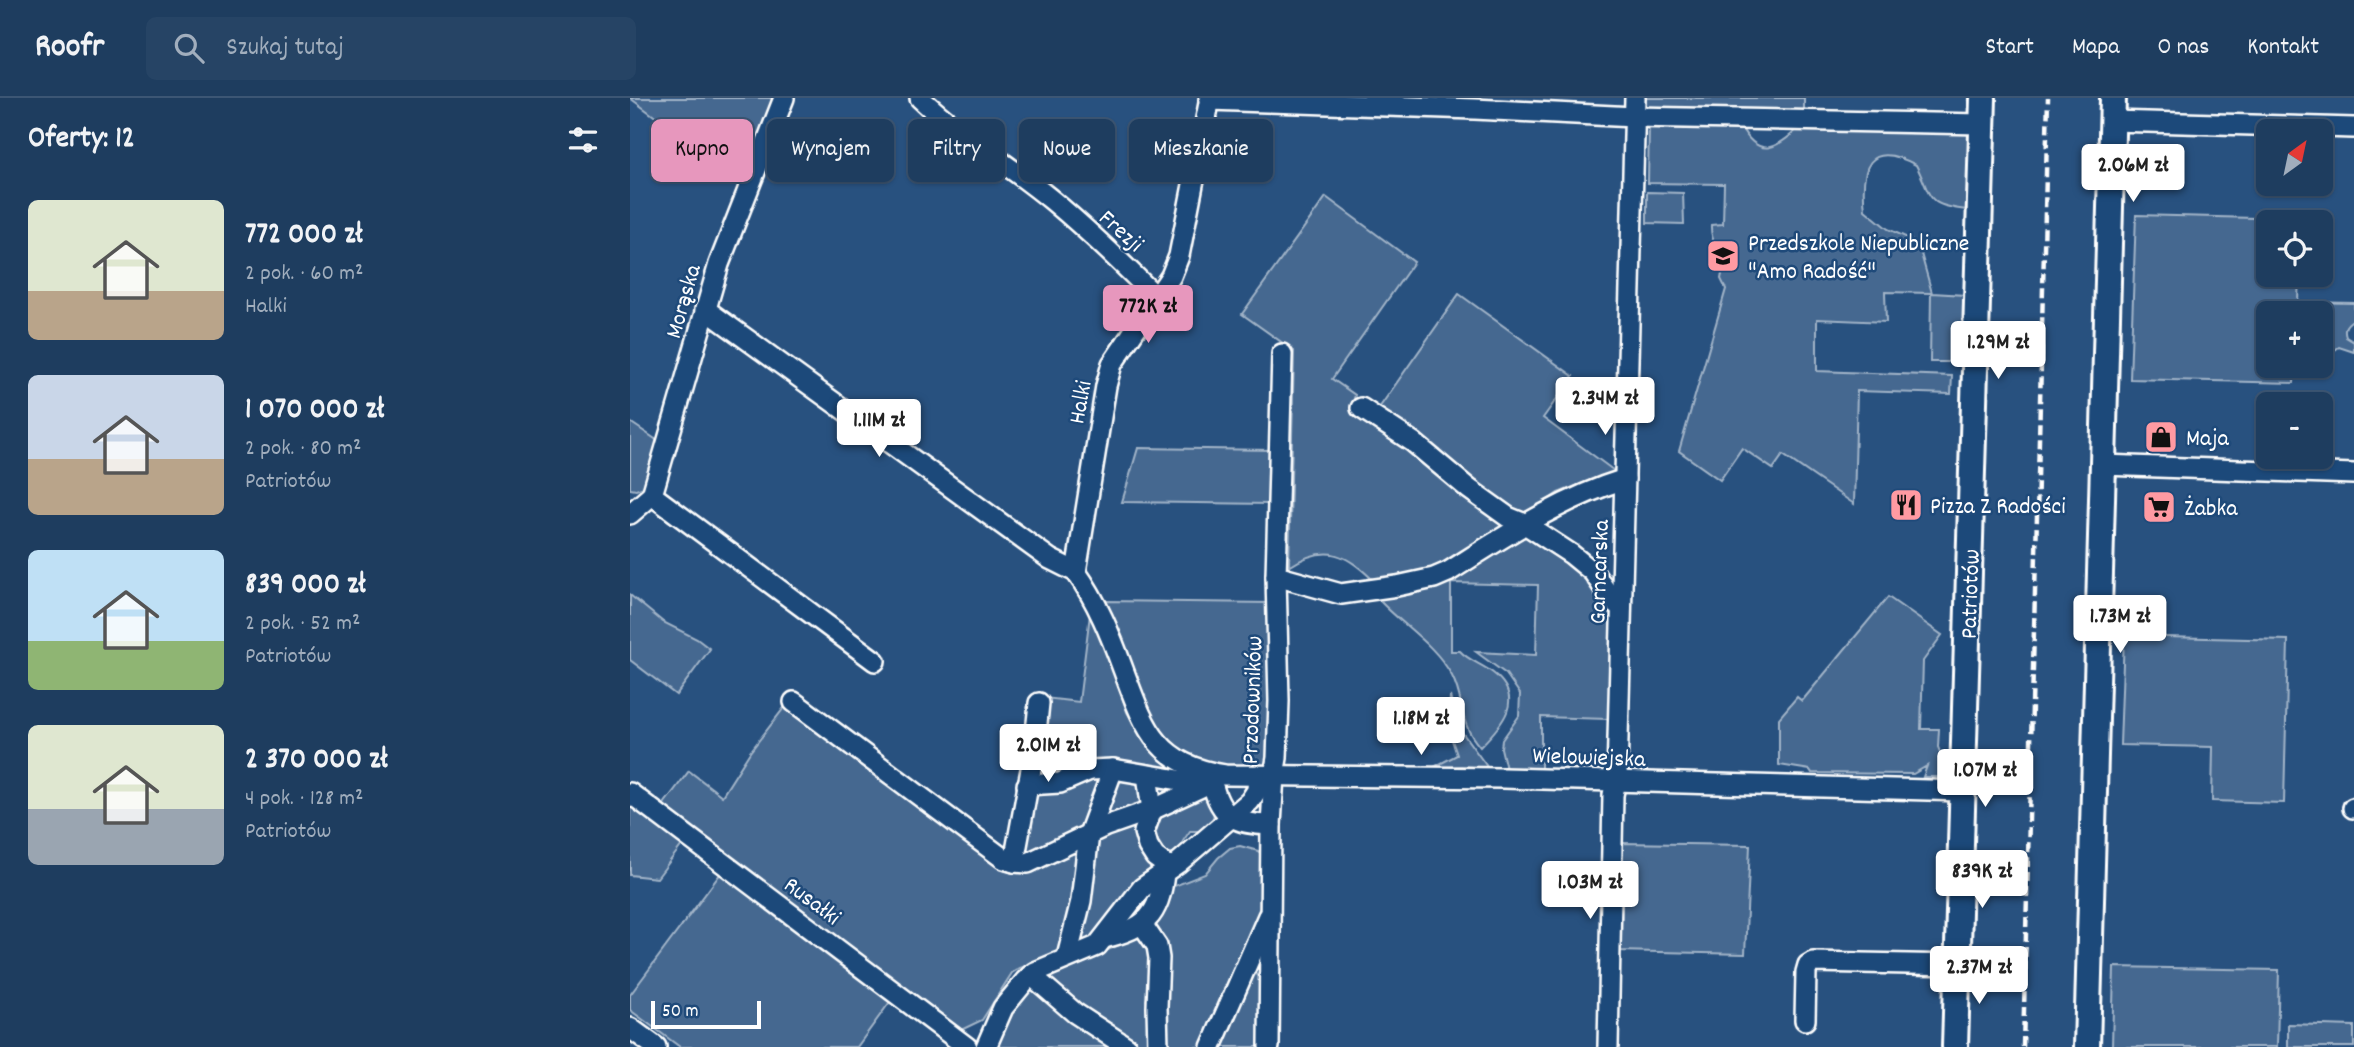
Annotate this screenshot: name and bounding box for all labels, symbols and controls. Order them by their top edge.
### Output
search box [146,17,636,80]
text: Roofr [35,25,104,72]
icon: search [170,29,208,67]
text: Szukaj tutaj [226,30,344,67]
text: Start [1985,31,2034,65]
text: Mapa [2072,31,2120,65]
text: O nas [2158,31,2209,65]
text: Kontakt [2247,31,2319,65]
text: Oferty: 12 [28,119,135,162]
chip: Kupno [651,119,753,182]
chip: Wynajem [767,119,894,182]
chip: Filtry [908,119,1005,182]
chip: Nowe [1019,119,1115,182]
chip: Mieszkanie [1129,119,1273,182]
north arrow [2256,119,2333,196]
map controls [2256,119,2333,469]
icon: filters [564,121,602,159]
pin: 2.06M zł [2061,144,2205,204]
text: 2.06M zł [2098,150,2168,183]
street label: Frezji [1090,203,1150,262]
button: locate [2256,210,2333,287]
text: 772 000 zł [245,215,363,258]
icon: home [84,228,168,312]
place label: Przedszkole Niepubliczne "Amo Radość" [1748,228,1969,290]
school or university icon: Przedszkole Niepubliczne "Amo Radość" [1704,237,1742,275]
text: 2 pok. · 60 m² [245,258,363,291]
street label: Morąska [658,260,712,343]
pin: 772K zł [1083,286,1213,345]
text: Halki [245,291,287,324]
text: 772K zł [1119,291,1177,324]
button: + [2256,301,2333,378]
pin: 1.29M zł [1926,322,2070,381]
text: 1.29M zł [1967,327,2029,360]
street label: Halki [1061,378,1102,427]
pin: 2.34M zł [1533,378,1677,437]
text: 2.34M zł [1572,383,1638,416]
text: 1 070 000 zł [245,390,384,433]
button: − [2256,392,2333,469]
pin: 1.11M zł [807,400,951,459]
icon: home [84,403,168,487]
text: 1.11M zł [853,405,905,438]
shop icon: Maja [2142,418,2180,456]
place label: Maja [2186,423,2230,457]
text: 2 pok. · 80 m² [245,433,361,466]
text: Patriotów [245,466,331,499]
restaurant icon: Pizza Z Radości [1887,486,1925,524]
supermarket icon: Żabka [2140,488,2178,526]
place label: Pizza Z Radości [1930,491,2066,525]
place label: Żabka [2184,493,2238,527]
street label: Garncarska [1582,519,1620,625]
street label: Patriotów [1953,549,1991,640]
text: 839 000 zł [245,565,366,608]
icon: home [84,578,168,662]
pin: 1.73M zł [2048,596,2192,655]
text: 1.73M zł [2089,601,2151,634]
text: 2 pok. · 52 m² [245,608,360,641]
street label: Przodowników [1235,635,1273,765]
text: Patriotów [245,641,331,674]
pin: 1.18M zł [1349,698,1493,757]
text: 1.18M zł [1393,703,1449,736]
pin: 2.01M zł [976,724,1120,784]
text: 2.01M zł [1016,730,1080,763]
text: 2 370 000 zł [245,740,388,783]
street label: Wielowiejska [1532,740,1647,778]
pin: 1.07M zł [1913,750,2057,809]
icon: home [84,753,168,837]
text: 1.07M zł [1953,755,2017,788]
text: 4 pok. · 128 m² [245,783,363,816]
text: Patriotów [245,816,331,849]
pin: 839K zł [1917,850,2047,910]
text: 839K zł [1952,856,2012,889]
pin: 1.03M zł [1518,862,1662,921]
text: 1.03M zł [1558,867,1622,900]
street label: Rusałki [776,870,847,935]
pin: 2.37M zł [1907,946,2051,1006]
text: 2.37M zł [1946,952,2012,985]
scale bar [651,998,761,1030]
text: 50 m [662,999,699,1026]

